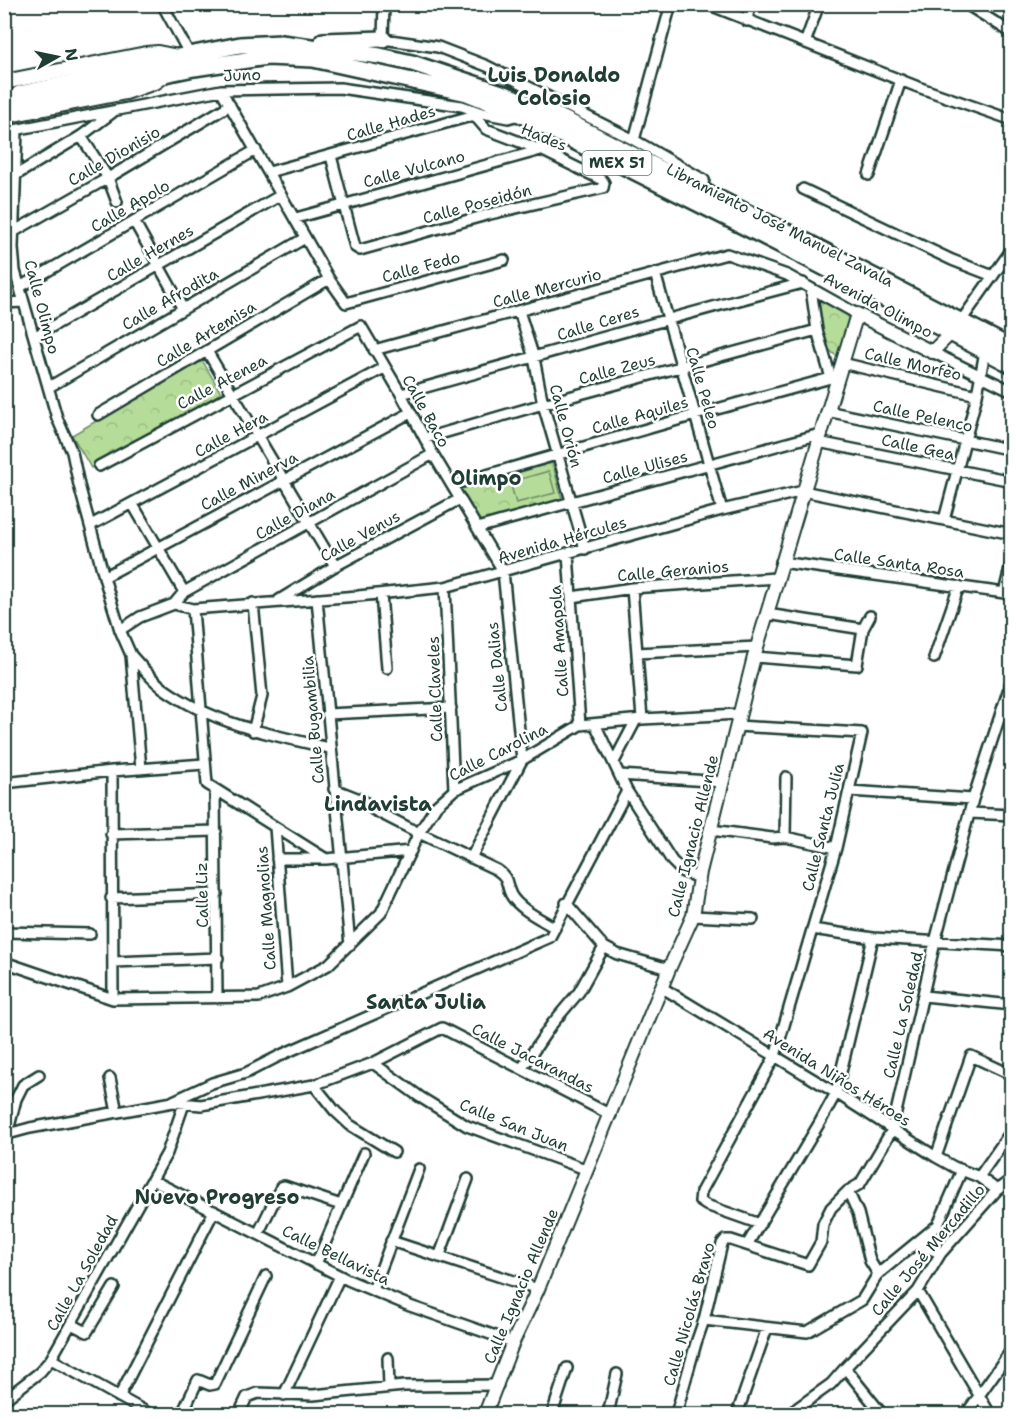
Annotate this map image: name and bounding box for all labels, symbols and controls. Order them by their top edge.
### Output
north arrow [27,27,87,87]
text: N [60,47,83,63]
district label: Luis Donaldo Colosio [488,62,620,111]
street label: Juno [223,64,261,86]
street label: Calle Hades [344,100,438,146]
street label: Hades [518,118,570,156]
street label: Calle Dionisio [64,121,164,191]
street label: Calle Vulcano [361,145,467,193]
road number: MEX 51 [582,151,652,175]
street label: Libramiento José Manuel Zavala [663,158,897,292]
street label: Calle Apolo [87,175,173,237]
street label: Calle Poseidón [420,179,534,229]
street label: Calle Hernes [103,220,197,286]
street label: Calle Fedo [380,246,462,288]
street label: Calle Olimpo [19,258,65,356]
street label: Calle Afrodita [118,263,222,335]
street label: Calle Mercurio [490,263,604,313]
street label: Avenida Olimpo [820,267,936,343]
street label: Calle Artemisa [152,296,260,372]
street label: Calle Ceres [554,300,642,345]
street label: Calle Morfeo [862,343,964,385]
street label: Calle Peleo [681,345,725,431]
street label: Calle Atenea [173,349,271,415]
street label: Calle Zeus [576,349,658,389]
street label: Calle Baco [397,371,455,451]
street label: Calle Orión [545,382,587,470]
street label: Calle Aquiles [589,391,691,439]
street label: Calle Pelenco [871,395,975,437]
street label: Calle Hera [191,406,271,462]
street label: Calle Gea [879,429,957,465]
street label: Calle Ulises [600,446,690,488]
street label: Calle Minerva [197,447,301,515]
district label: Olimpo [451,465,522,491]
street label: Calle Diana [251,483,339,545]
street label: Calle Venus [316,505,404,567]
street label: Avenida Hércules [495,511,629,568]
street label: Calle Santa Rosa [832,543,966,583]
street label: Calle Geranios [616,556,730,586]
street label: Calle Amapola [545,584,573,698]
street label: Calle Dalias [482,621,512,713]
street label: Calle Claveles [423,636,447,742]
street label: Calle Bugambilia [297,655,329,785]
street label: Calle Carolina [445,718,551,786]
street label: Calle Ignacio Allende [663,753,723,919]
street label: Calle Santa Julia [797,761,849,893]
district label: Lindavista [324,791,432,817]
street label: Calle Magnolias [251,845,281,971]
street label: Calle Liz [191,862,213,928]
street label: Calle La Soledad [878,950,928,1080]
district label: Santa Julia [366,989,486,1015]
street label: Calle Jacarandas [468,1018,598,1098]
street label: Avenida Niños Héroes [759,1023,915,1131]
street label: Calle San Juan [456,1094,572,1156]
street label: Calle José Mercadillo [866,1180,990,1320]
district label: Nuevo Progreso [134,1184,300,1210]
street label: Calle Ignacio Allende [479,1205,563,1367]
street label: Calle La Soledad [41,1211,123,1335]
street label: Calle Bellavista [279,1220,393,1290]
street label: Calle Nicolás Bravo [658,1240,720,1388]

